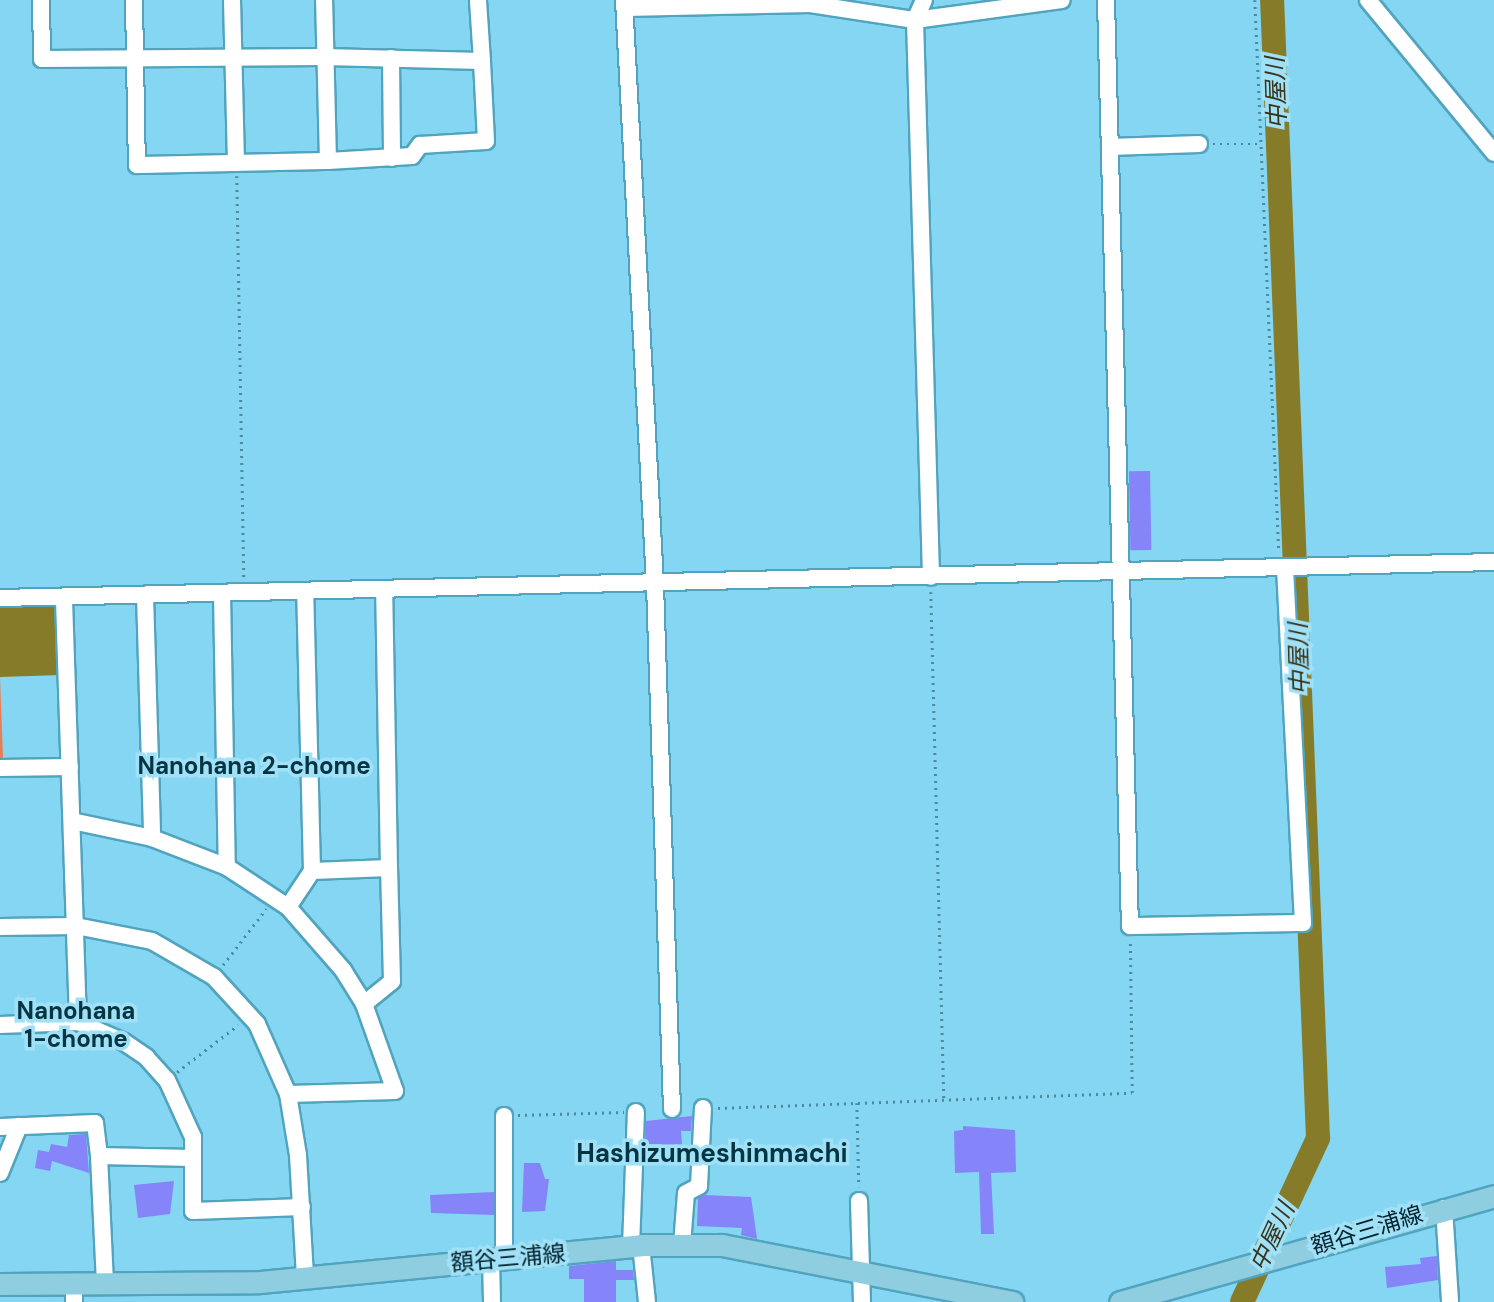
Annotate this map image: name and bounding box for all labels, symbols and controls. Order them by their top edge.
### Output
water label: 中屋川 [1260,57,1292,129]
water label: 中屋川 [1283,623,1315,695]
district label: Nanohana 2-chome [137,752,371,780]
district label: Nanohana 1-chome [17,997,135,1053]
district label: Hashizumeshinmachi [576,1138,848,1170]
water label: 中屋川 [1244,1198,1300,1276]
street label: 額谷三浦線 [1308,1200,1426,1260]
street label: 額谷三浦線 [450,1239,566,1277]

